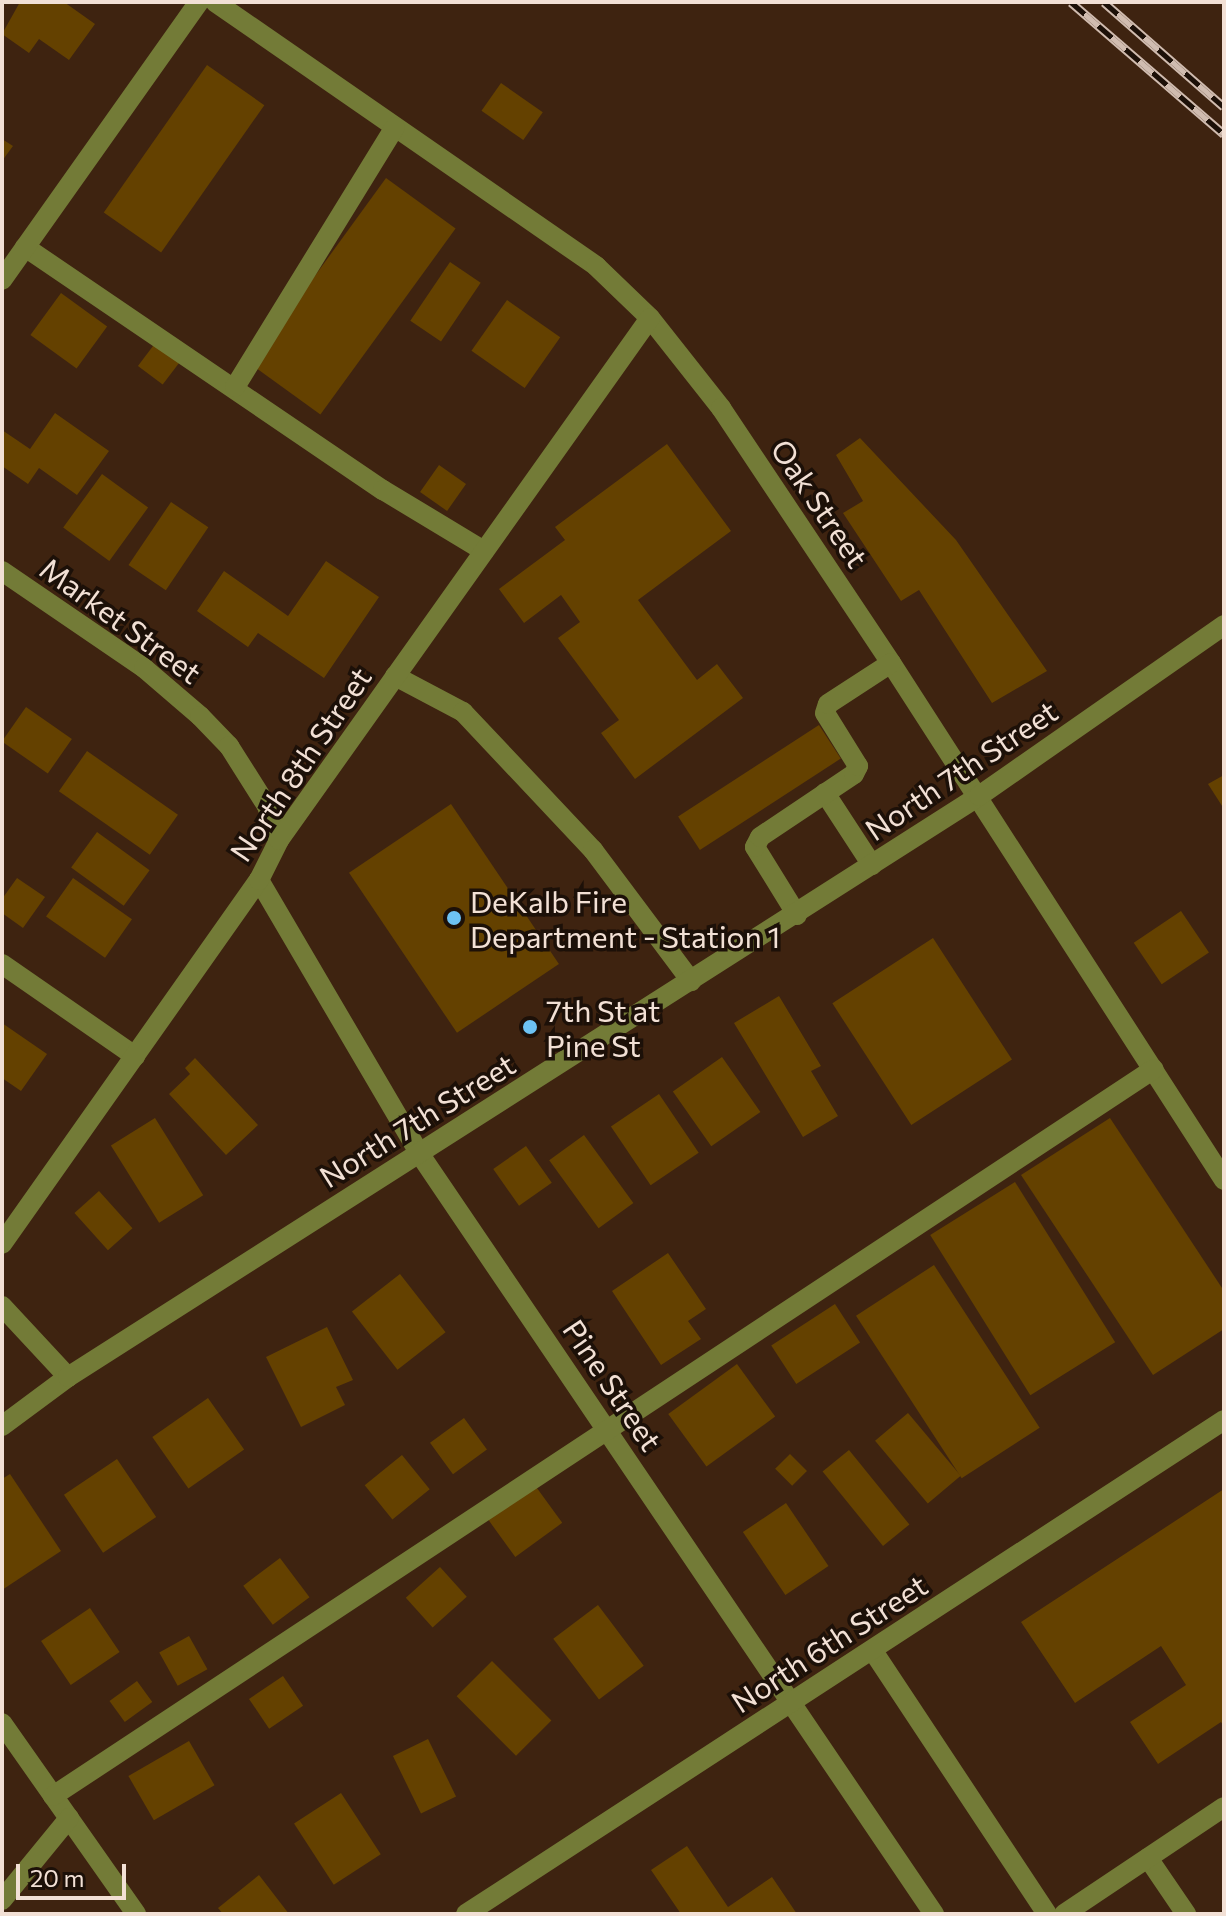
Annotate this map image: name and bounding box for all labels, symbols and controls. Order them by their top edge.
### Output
street label: Oak Street [764,432,876,574]
street label: Market Street [34,550,208,690]
street label: North 8th Street [222,660,378,868]
street label: North 7th Street [858,693,1064,847]
place label: DeKalb Fire Department - Station 1 [470,883,780,954]
marker: DeKalb Fire Department - Station 1 [445,909,463,927]
place label: 7th St at Pine St [546,992,660,1062]
marker: 7th St at Pine St [521,1018,539,1036]
street label: North 7th Street [313,1045,521,1195]
street label: Pine Street [556,1313,670,1457]
street label: North 6th Street [724,1566,934,1720]
scale bar [20,1848,130,1898]
text: 20 m [30,1863,84,1892]

